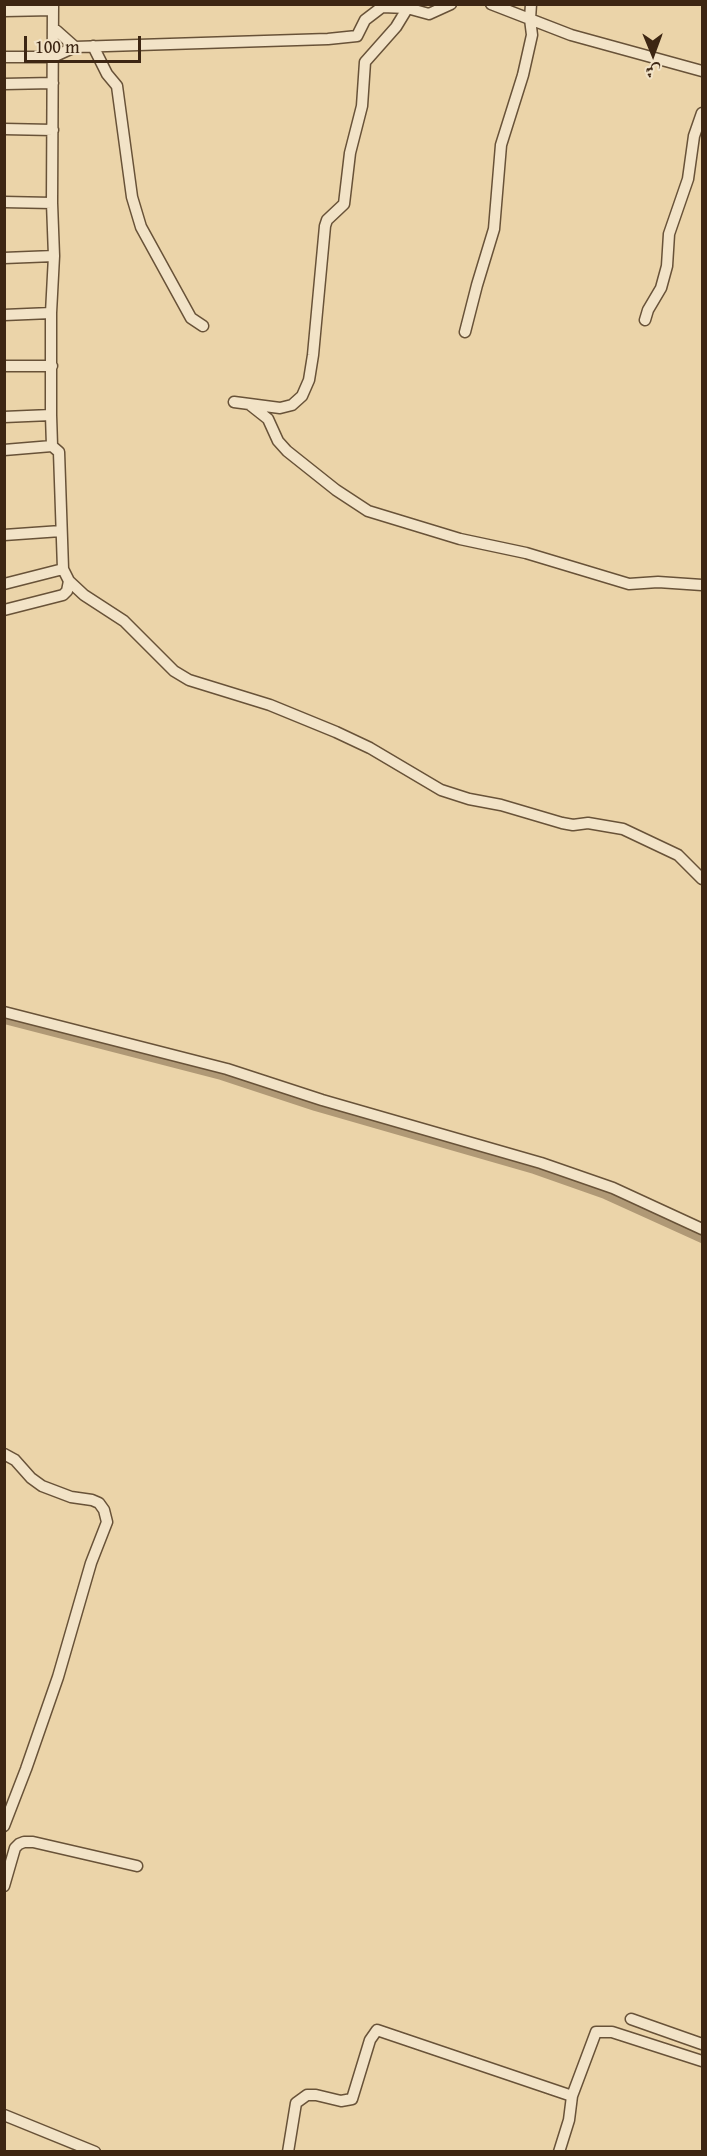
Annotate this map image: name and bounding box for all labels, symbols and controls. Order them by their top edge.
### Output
scale bar [27,24,144,62]
north arrow [623,24,683,84]
text: 100 m [35,33,80,60]
text: ش [645,60,661,84]

